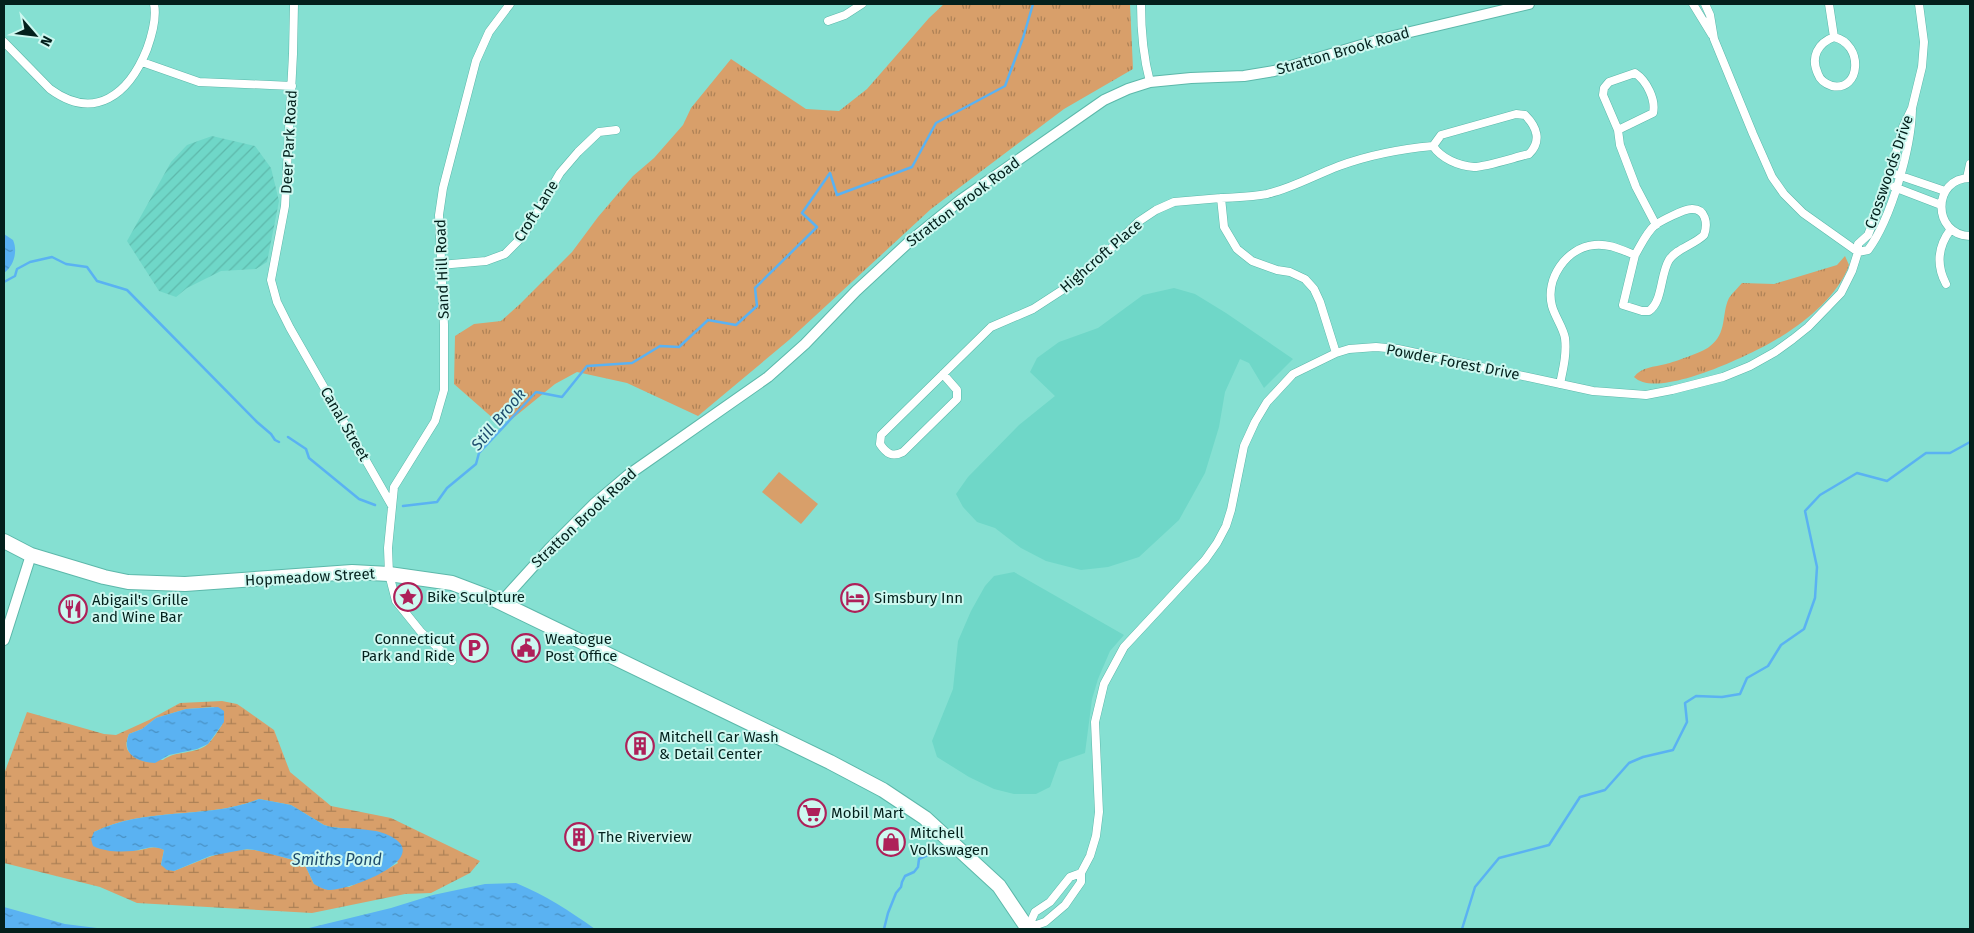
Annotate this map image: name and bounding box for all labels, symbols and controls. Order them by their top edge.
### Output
north arrow [10,10,60,60]
street label: Stratton Brook Road [1274,23,1412,79]
text: N [36,33,56,49]
street label: Deer Park Road [277,90,301,194]
street label: Crosswoods Drive [1861,113,1917,231]
street label: Stratton Brook Road [903,153,1023,251]
street label: Croft Lane [510,177,562,245]
street label: Highcroft Place [1056,215,1146,297]
street label: Sand Hill Road [431,219,453,319]
street label: Powder Forest Drive [1385,340,1521,384]
street label: Canal Street [317,384,374,465]
water label: Still Brook [466,384,530,455]
street label: Stratton Brook Road [528,465,640,571]
street label: Hopmeadow Street [245,565,376,589]
place icon: Bike Sculpture [393,582,423,612]
hotel icon: Simsbury Inn [840,583,870,613]
place label: Bike Sculpture [427,588,525,606]
place label: Simsbury Inn [874,589,963,607]
place label: Abigail's Grille and Wine Bar [92,591,188,626]
restaurant icon: Abigail's Grille and Wine Bar [58,594,88,624]
place label: Connecticut Park and Ride [361,630,456,665]
place label: Weatogue Post Office [545,630,618,665]
parking icon: Connecticut Park and Ride [459,633,489,663]
public building icon: Weatogue Post Office [511,633,541,663]
place label: Mitchell Car Wash & Detail Center [659,728,779,763]
building icon: Mitchell Car Wash & Detail Center [625,731,655,761]
supermarket icon: Mobil Mart [797,798,827,828]
place label: Mobil Mart [831,804,905,822]
building icon: The Riverview [564,822,594,852]
place label: Mitchell Volkswagen [910,824,989,859]
shop icon: Mitchell Volkswagen [876,827,906,857]
place label: The Riverview [598,828,692,846]
water label: Smiths Pond [291,850,382,869]

